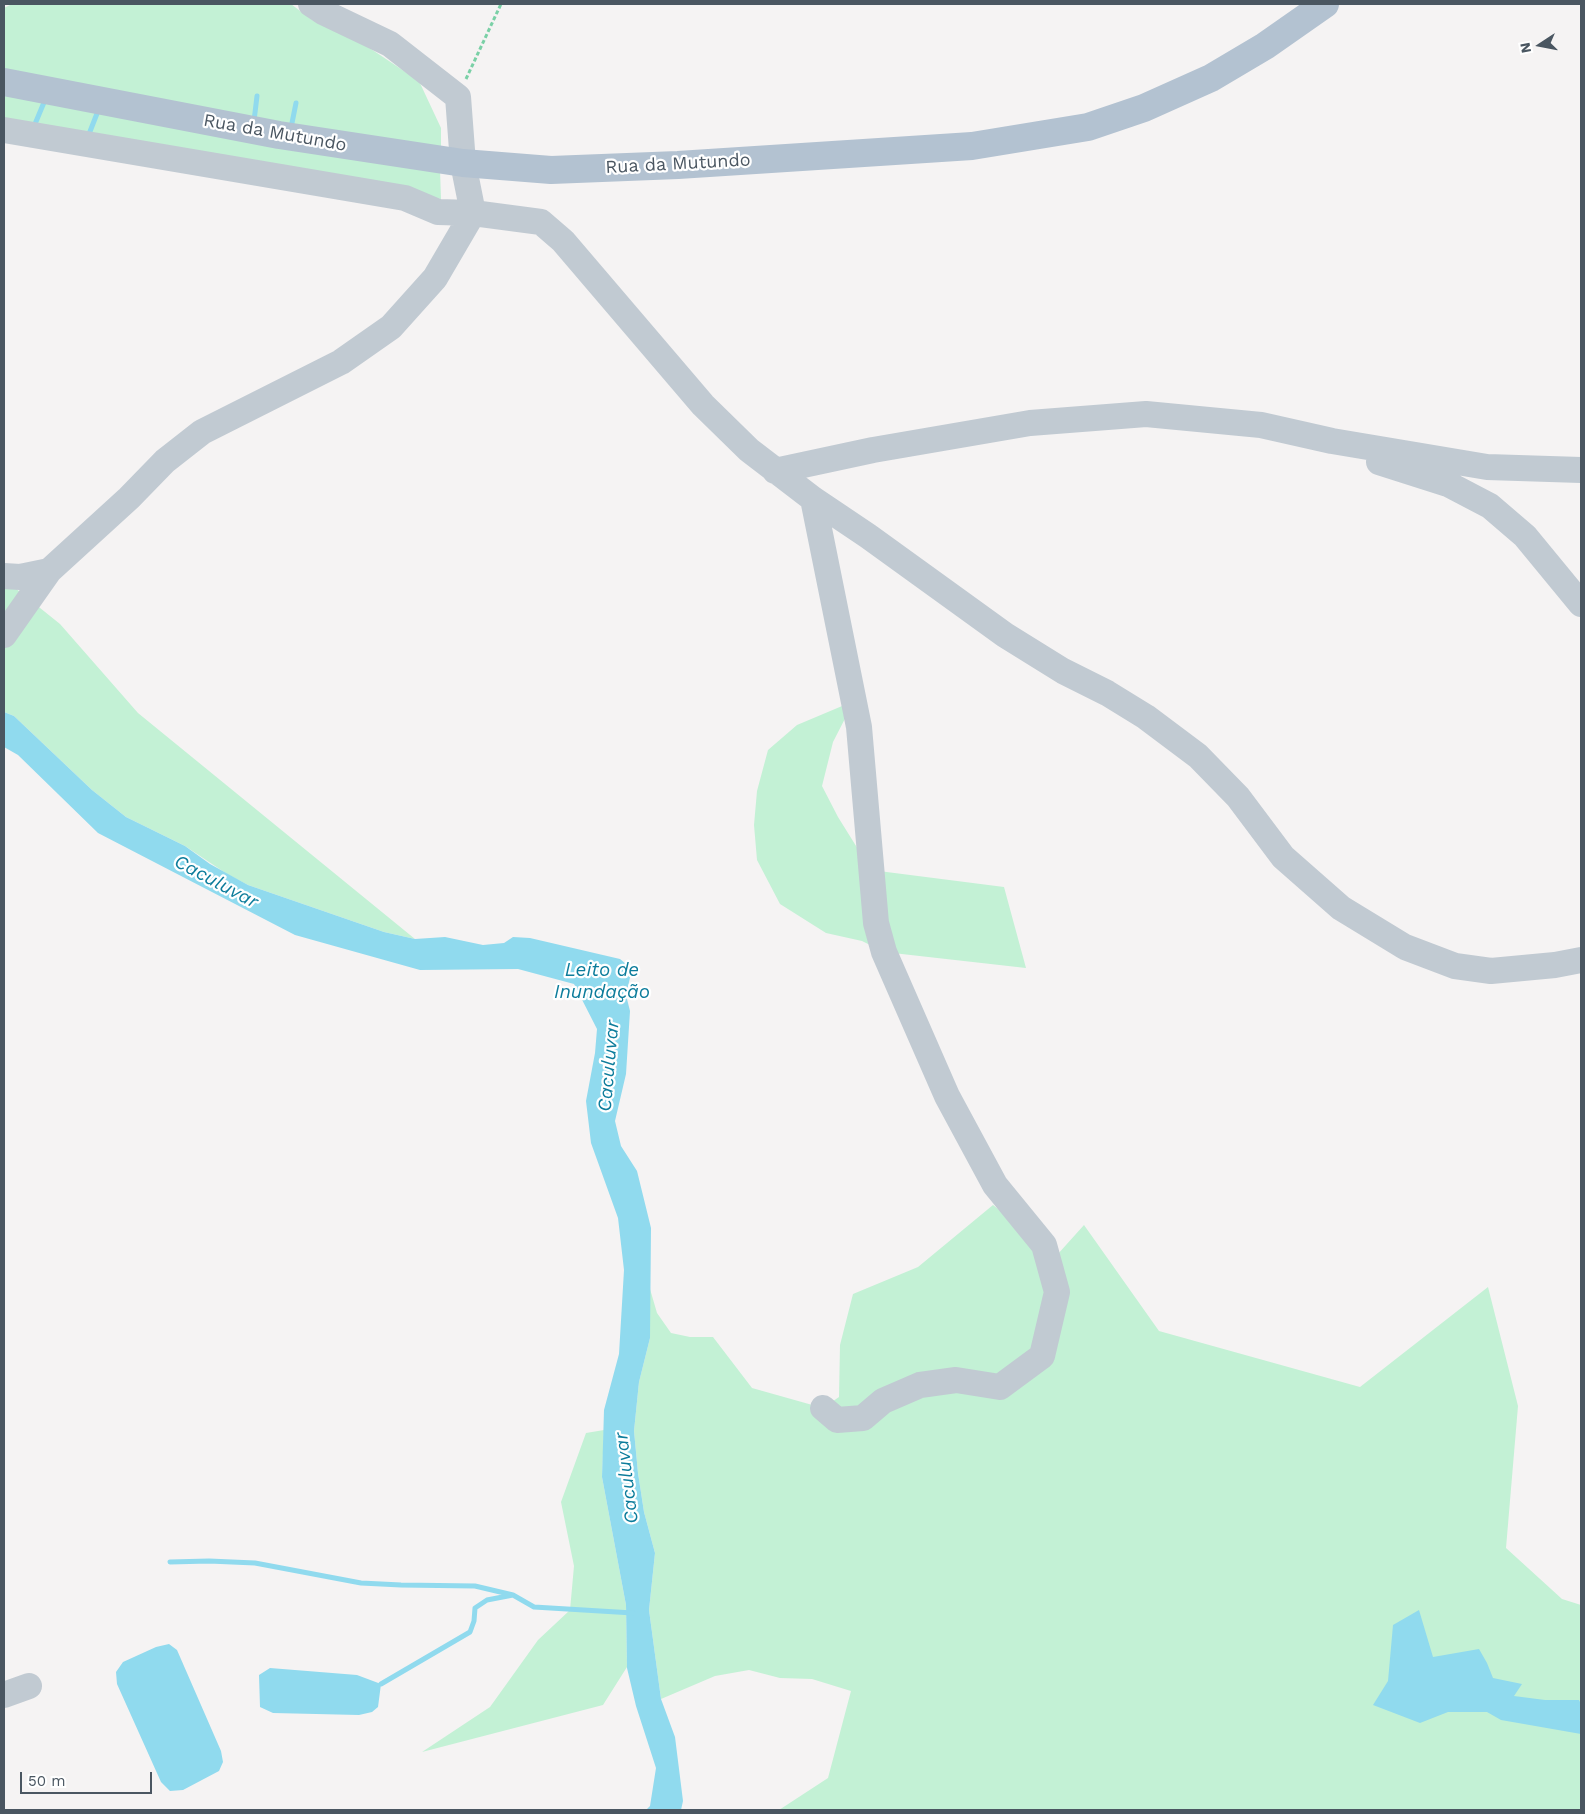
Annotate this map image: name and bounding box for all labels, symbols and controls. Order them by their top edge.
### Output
north arrow [1515,20,1565,70]
text: N [1516,41,1534,54]
street label: Rua da Mutundo [202,110,348,156]
street label: Rua da Mutundo [605,149,751,179]
water label: Caculuvar [170,850,262,914]
water label: Leito de Inundação [554,959,650,1003]
water label: Caculuvar [594,1019,624,1113]
water label: Caculuvar [610,1431,644,1525]
scale bar [22,1762,155,1794]
text: 50 m [28,1772,65,1790]

